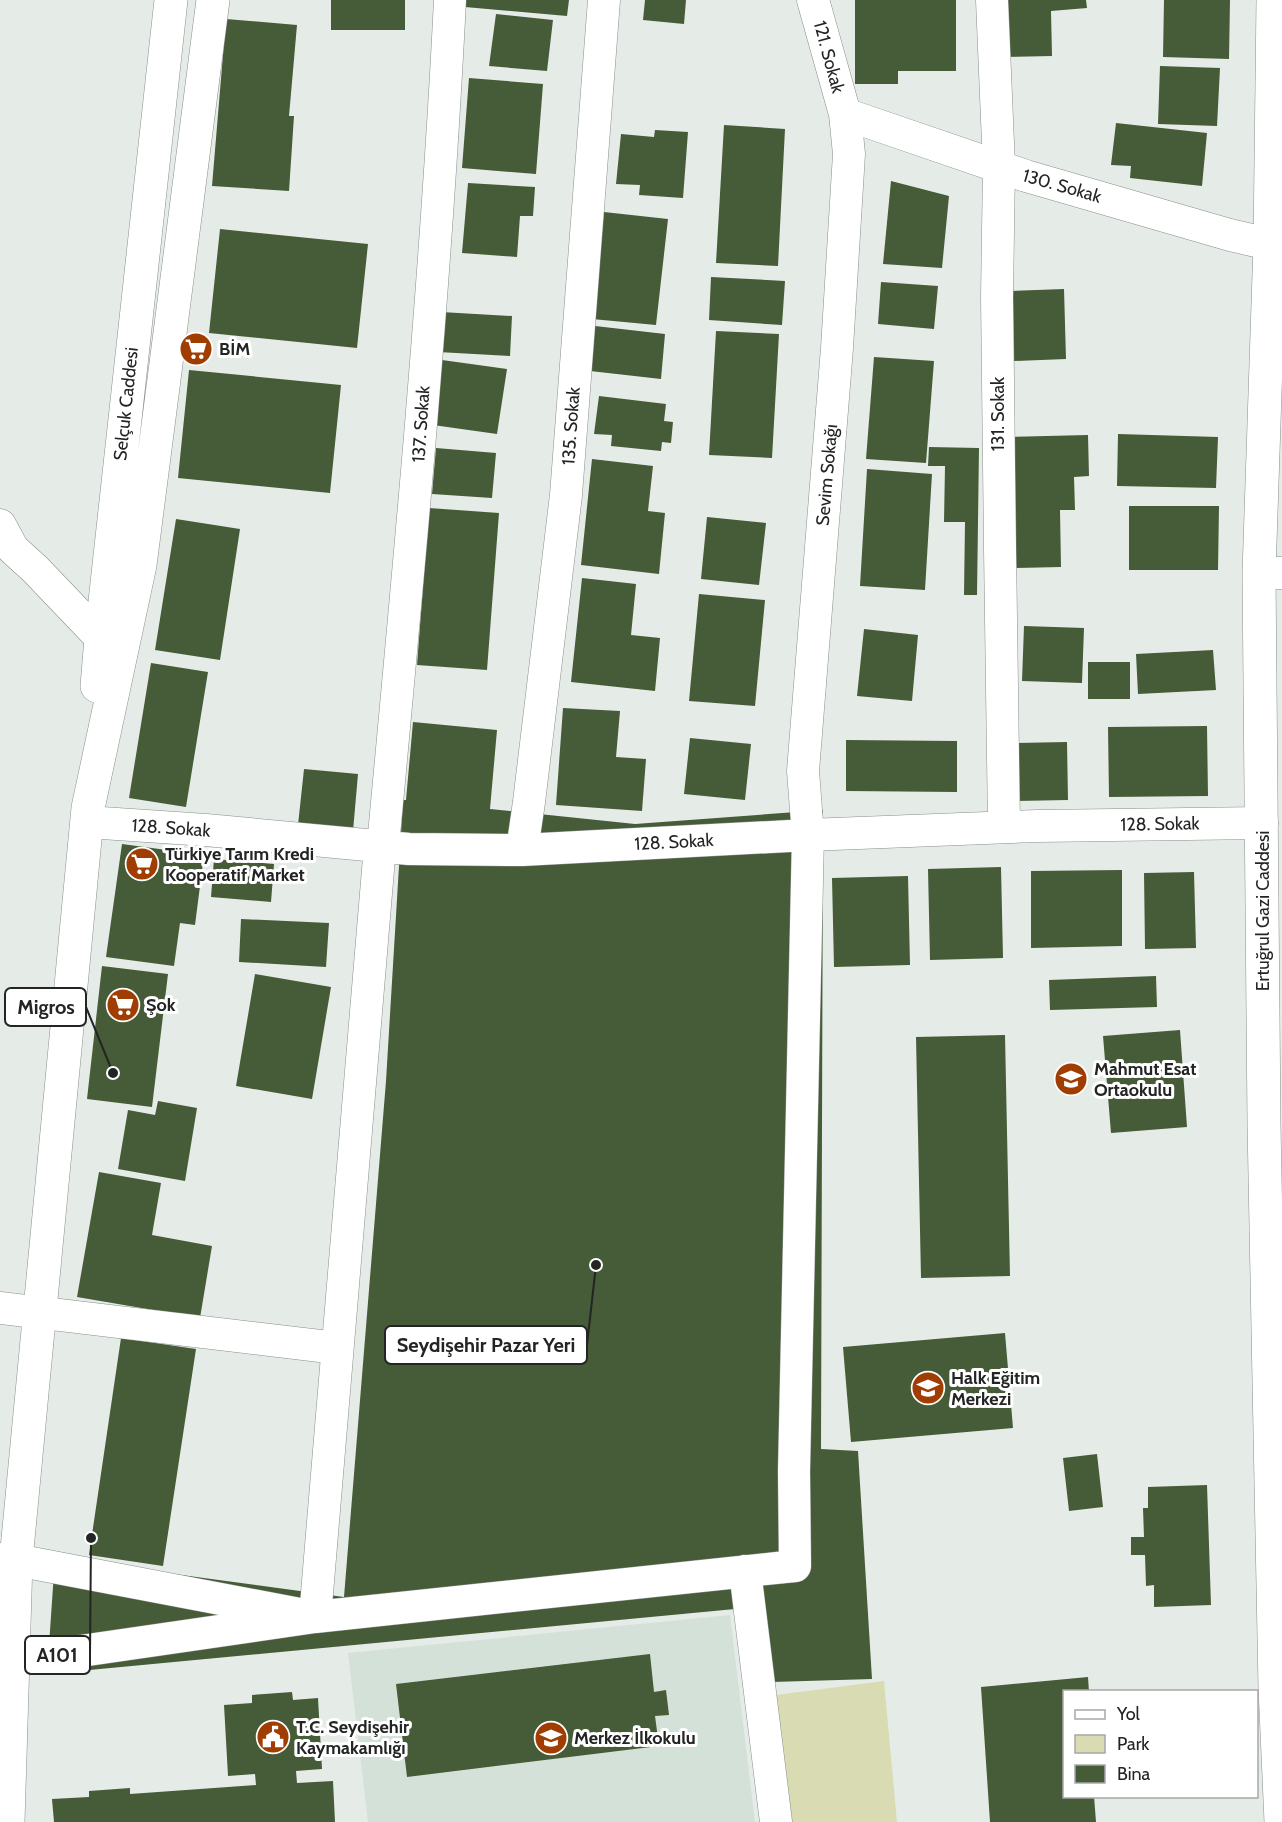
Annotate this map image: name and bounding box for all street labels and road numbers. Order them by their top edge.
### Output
street label: 121. Sokak [809,18,849,97]
street label: 130. Sokak [1020,164,1105,208]
street label: Selçuk Caddesi [109,346,143,462]
street label: 131. Sokak [987,376,1009,451]
street label: 137. Sokak [407,384,435,463]
street label: 135. Sokak [557,385,585,466]
street label: Sevim Sokağı [812,423,842,527]
street label: 128. Sokak [1120,812,1201,836]
street label: 128. Sokak [131,814,212,842]
street label: 128. Sokak [634,829,715,855]
street label: Ertuğrul Gazi Caddesi [1252,831,1274,991]

